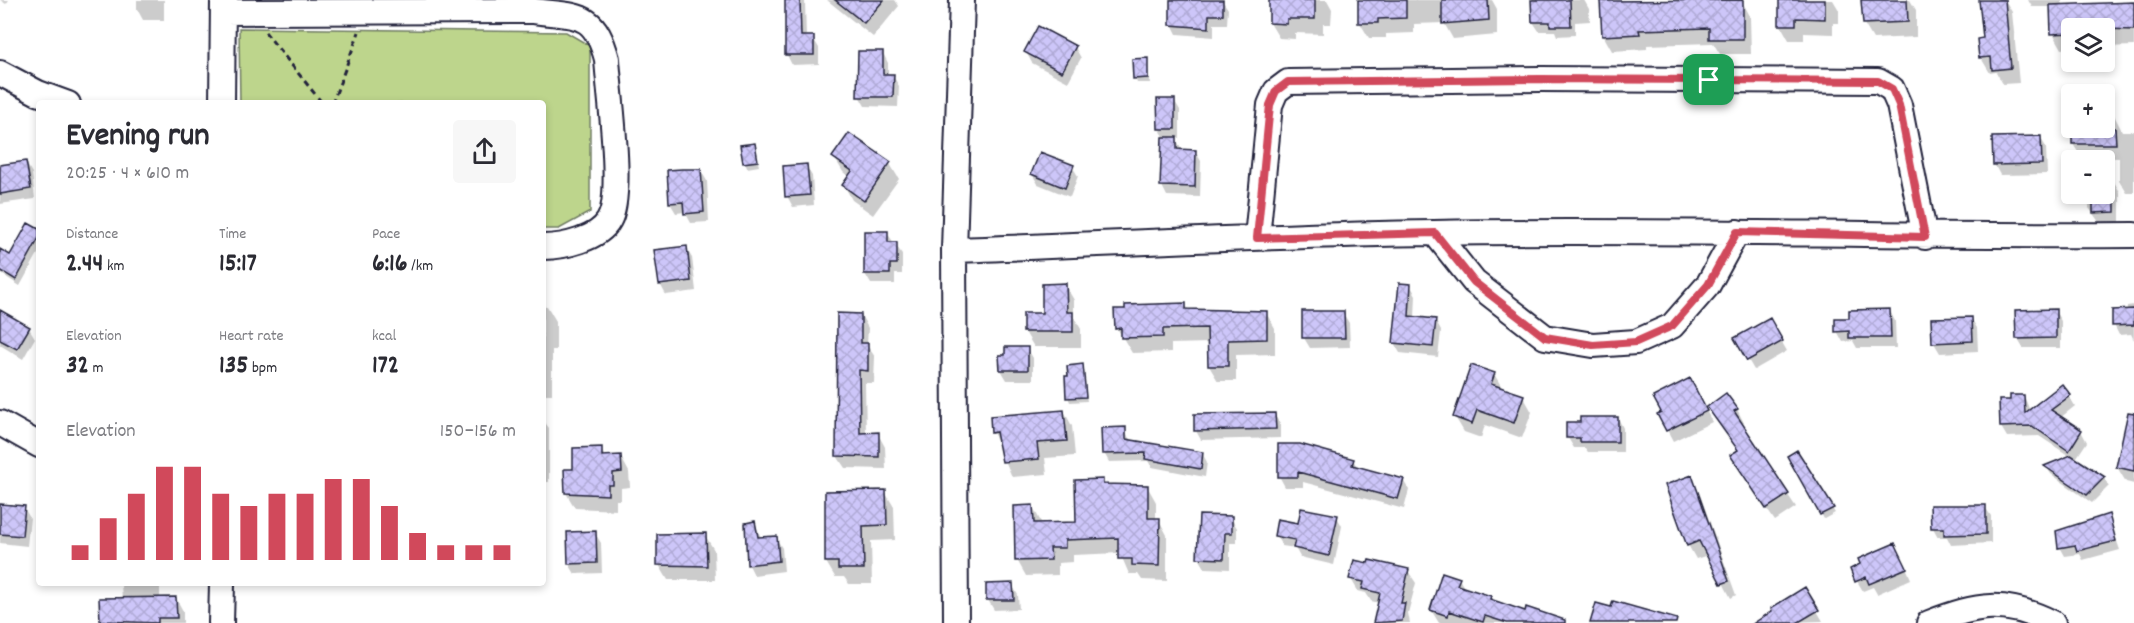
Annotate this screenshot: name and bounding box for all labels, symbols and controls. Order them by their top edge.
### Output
map controls [2061,18,2115,204]
button: layers [2061,18,2115,72]
pin [1683,54,1734,105]
icon: arrive [1692,63,1725,96]
button: + [2061,84,2115,138]
text: Evening run [66,114,210,161]
button: share [453,120,516,183]
button: − [2061,150,2115,204]
text: 20:25 · 4 × 610 m [66,160,189,188]
text: Distance [66,223,118,246]
text: Time [219,223,246,246]
text: Pace [372,223,400,246]
text: 2.44 [66,246,103,283]
text: 15:17 [219,246,257,283]
text: 6:16 [372,246,408,283]
text: km [103,255,124,278]
text: /km [408,255,433,278]
text: Elevation [66,325,122,348]
text: Heart rate [219,325,284,348]
text: kcal [372,325,396,348]
text: 32 [66,348,89,385]
text: 135 [219,348,248,385]
text: 172 [372,348,399,385]
text: m [89,357,104,380]
text: bpm [248,357,277,380]
text: Elevation [66,418,136,446]
text: 150–156 m [440,418,516,446]

